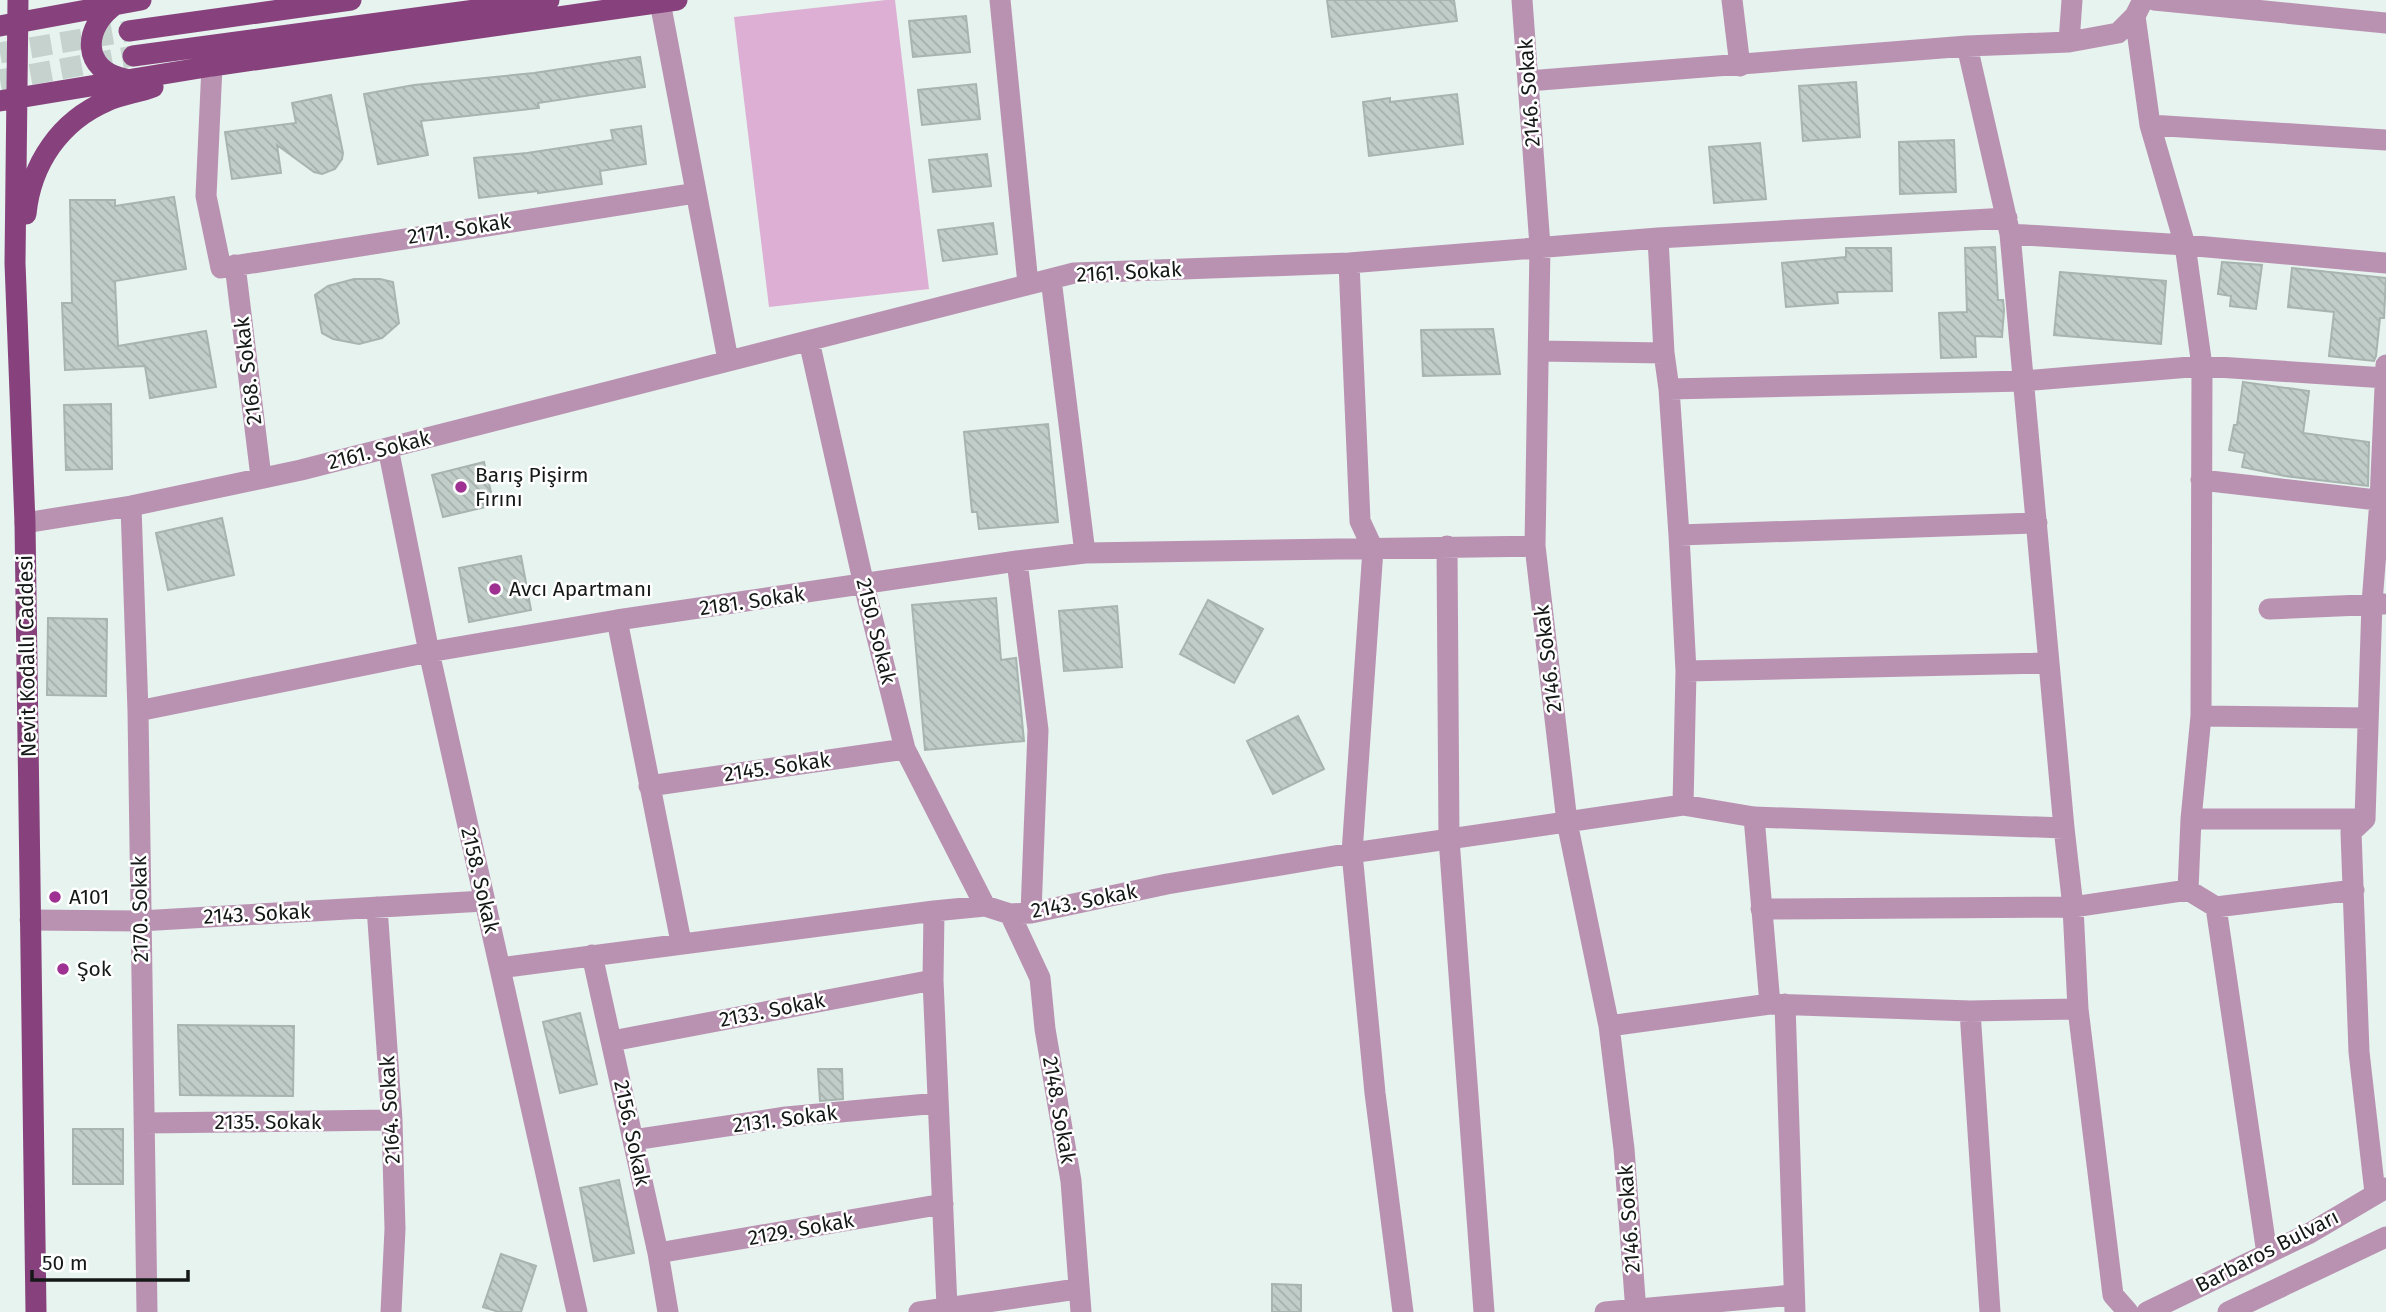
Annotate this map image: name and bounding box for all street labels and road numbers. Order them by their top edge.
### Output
street label: 2146. Sokak [1512,38,1546,148]
street label: 2171. Sokak [406,208,513,250]
street label: 2161. Sokak [1076,256,1182,288]
street label: 2168. Sokak [228,315,268,427]
street label: 2161. Sokak [325,425,433,475]
street label: Nevit Kodallı Caddesi [12,555,42,757]
street label: 2150. Sokak [850,575,902,687]
street label: 2181. Sokak [698,581,806,621]
street label: 2146. Sokak [1528,603,1568,714]
street label: 2145. Sokak [722,747,832,787]
street label: 2158. Sokak [455,824,505,936]
street label: 2170. Sokak [126,855,154,963]
street label: 2143. Sokak [1029,878,1139,924]
street label: 2143. Sokak [203,898,311,930]
street label: 2133. Sokak [717,987,827,1033]
street label: 2148. Sokak [1037,1054,1081,1166]
street label: 2164. Sokak [374,1055,406,1165]
street label: 2156. Sokak [608,1078,656,1189]
street label: 2131. Sokak [731,1100,839,1138]
street label: 2135. Sokak [215,1109,322,1135]
street label: 2146. Sokak [1612,1164,1646,1274]
street label: Barbaros Bulvarı [2191,1204,2343,1298]
street label: 2129. Sokak [746,1207,856,1251]

